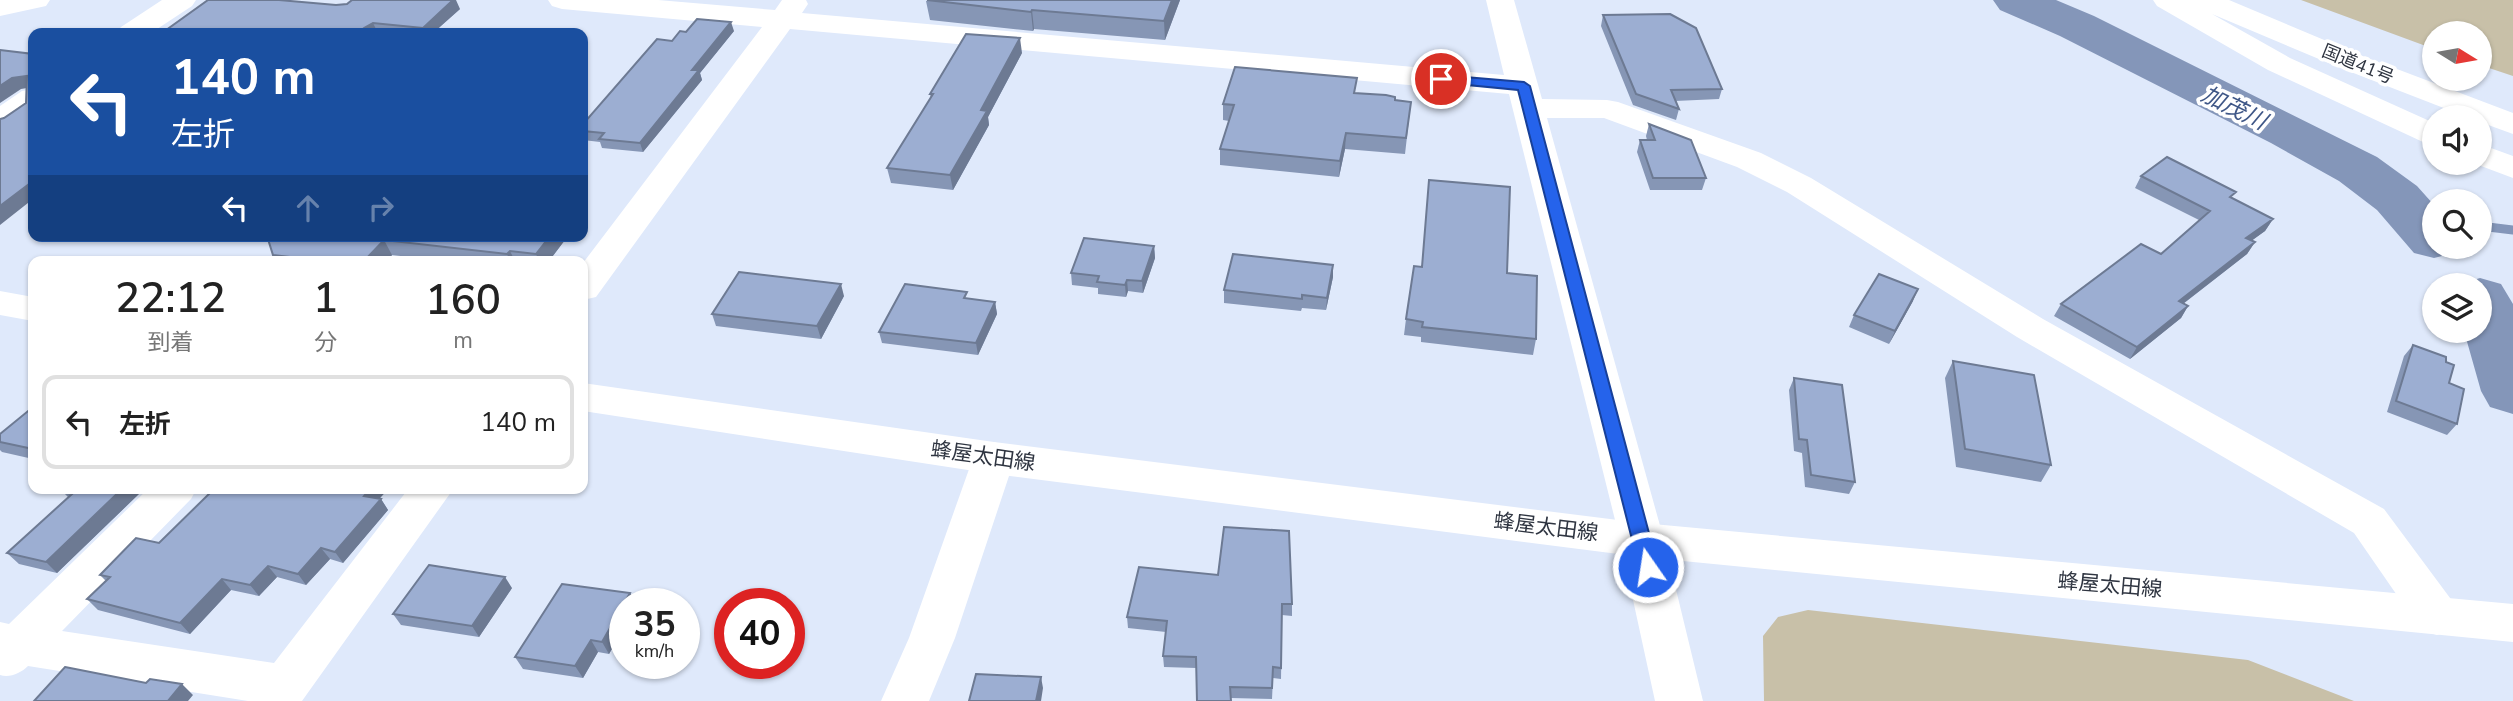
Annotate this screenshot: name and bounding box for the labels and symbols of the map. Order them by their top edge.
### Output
north arrow [2422,21,2492,91]
street label: 国道41号 [2318,39,2398,89]
pin [1411,49,1471,109]
water label: 加茂川 [2196,79,2274,138]
street label: 蜂屋太田線 [929,435,1037,477]
street label: 蜂屋太田線 [1492,507,1600,547]
position arrow [1611,530,1685,604]
street label: 蜂屋太田線 [2056,566,2164,604]
speed limit sign: 40 [714,588,805,679]

